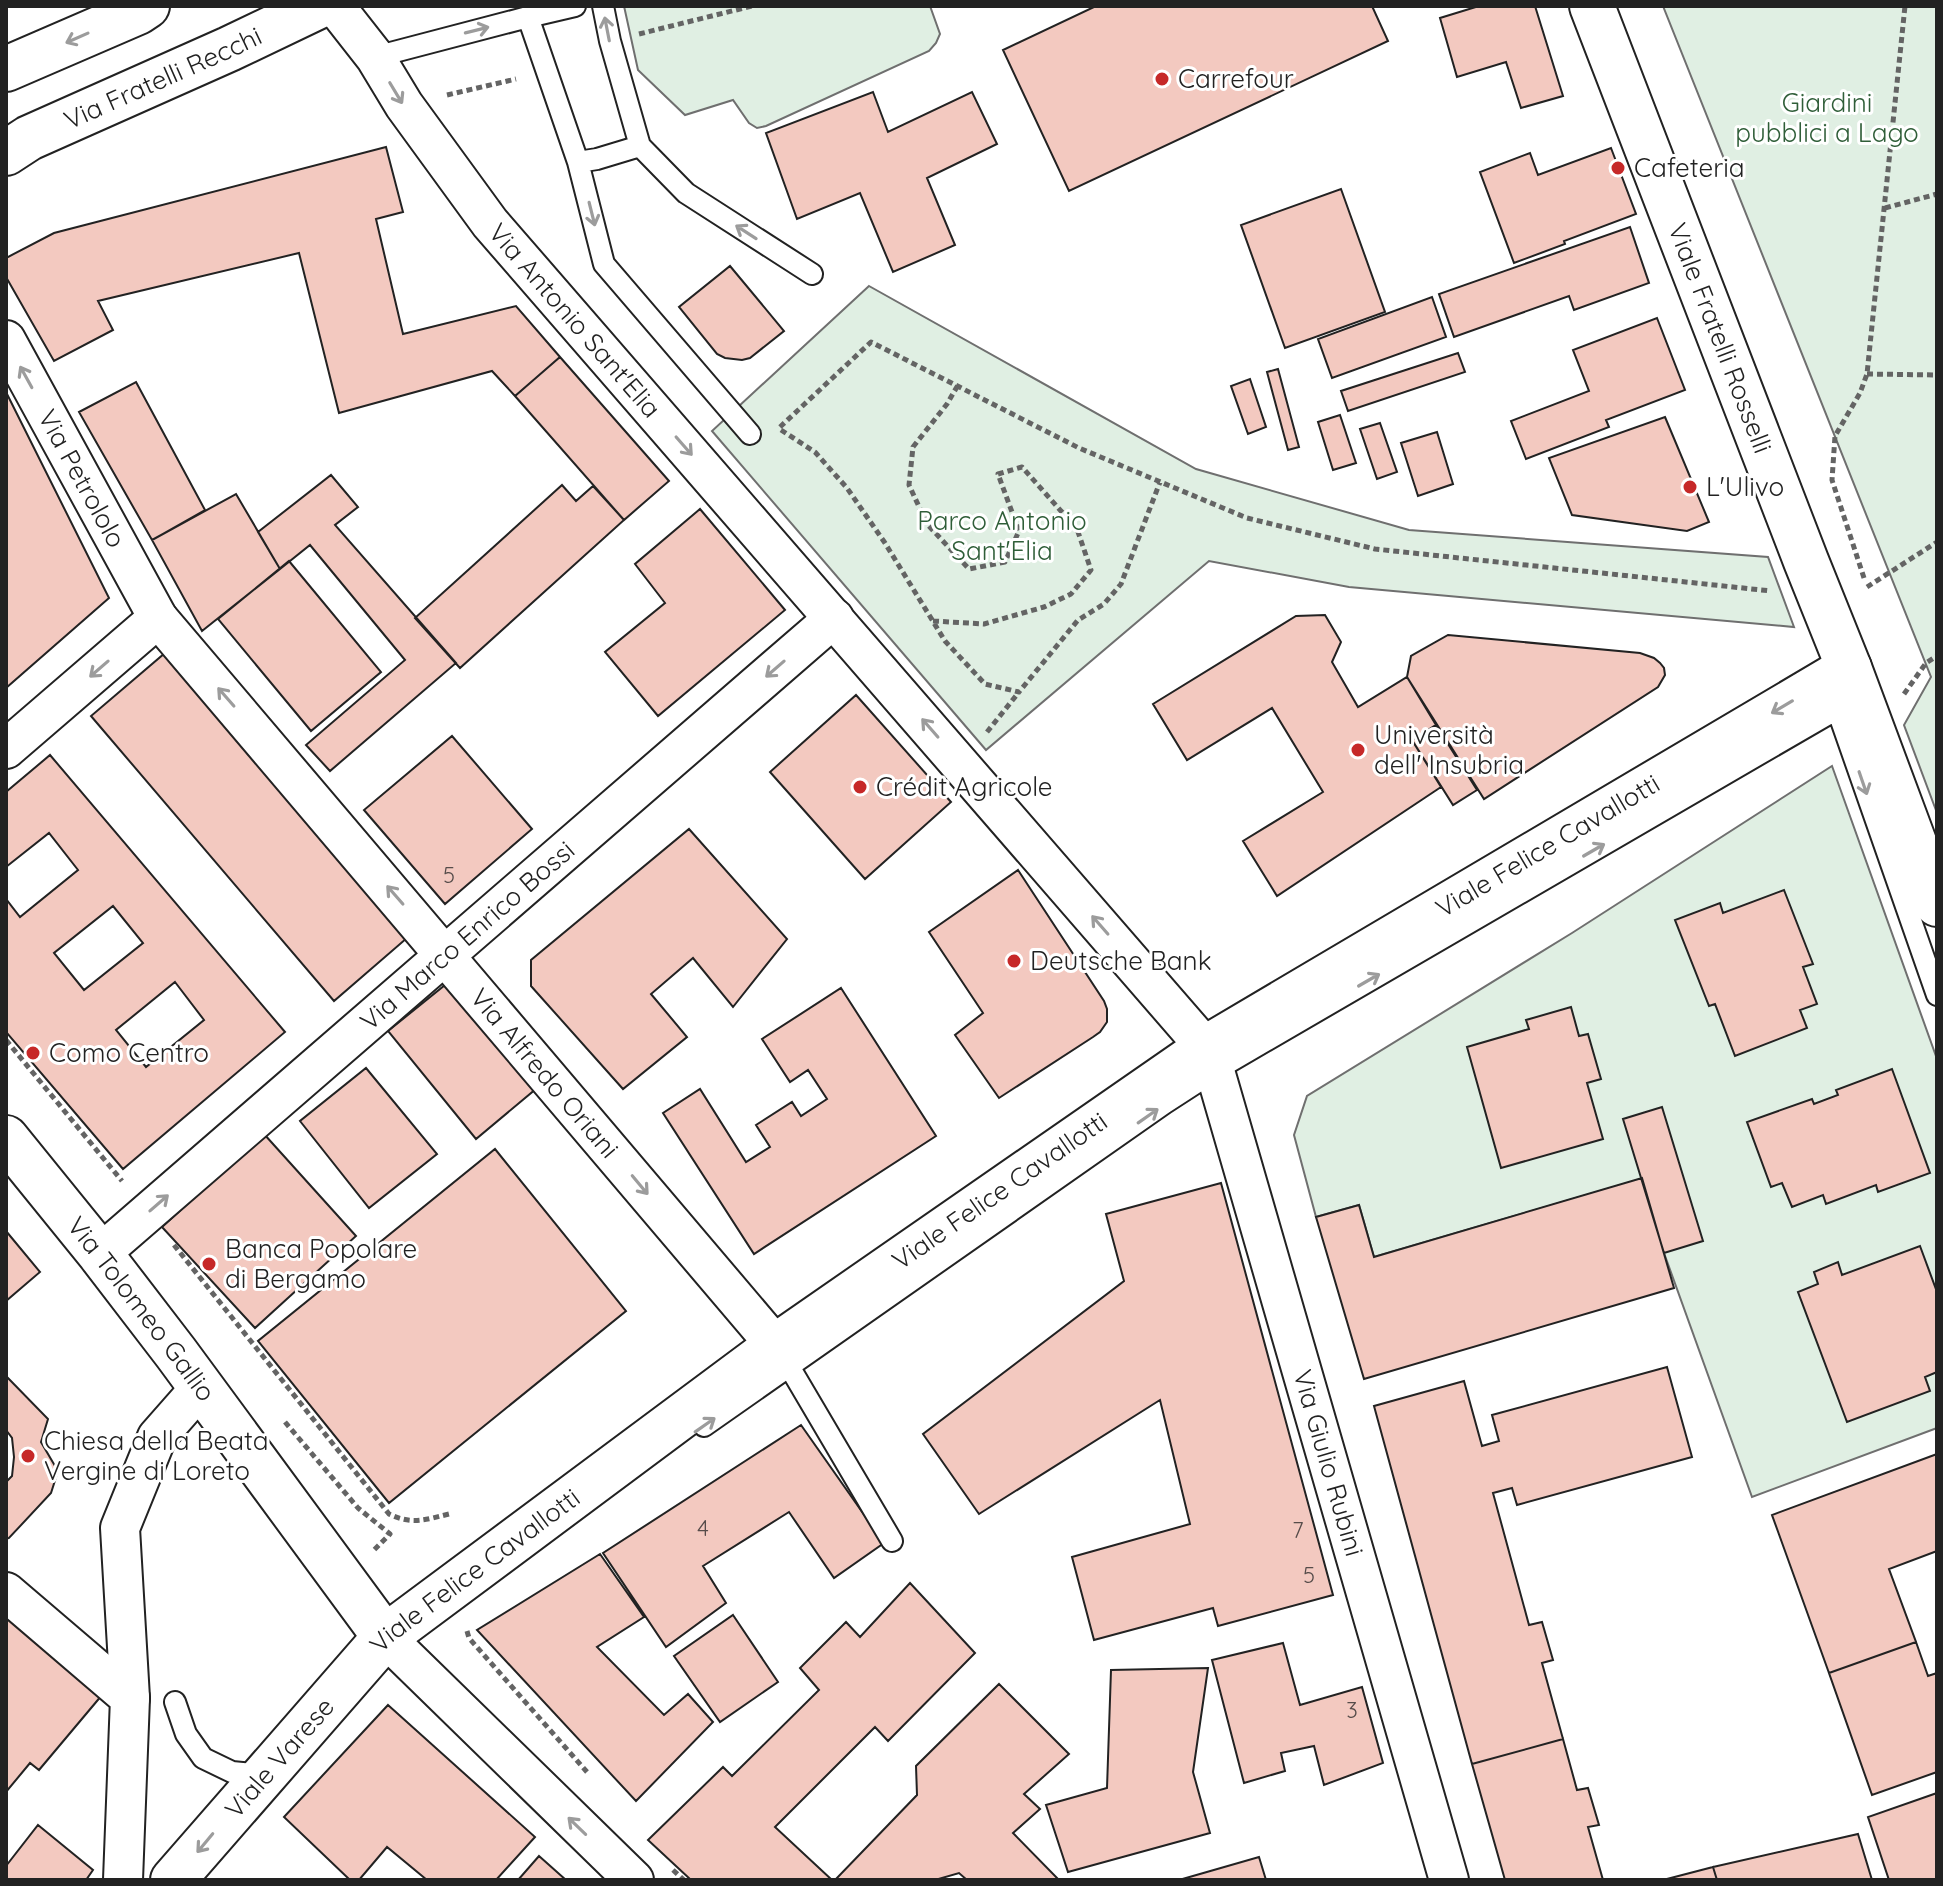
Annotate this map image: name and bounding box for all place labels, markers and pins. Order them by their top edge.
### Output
place label: Carrefour [1178,62,1294,95]
marker: Carrefour [1153,70,1171,88]
place label: Cafeteria [1634,151,1745,184]
marker: Cafeteria [1609,159,1627,177]
place label: L'Ulivo [1706,470,1784,503]
marker: L'Ulivo [1681,478,1699,496]
place label: Università dell' Insubria [1374,718,1524,781]
marker: Università dell' Insubria [1349,741,1367,759]
place label: Crédit Agricole [876,770,1053,803]
marker: Crédit Agricole [851,778,869,796]
place label: Deutsche Bank [1030,944,1212,977]
marker: Deutsche Bank [1005,952,1023,970]
place label: Como Centro [49,1036,209,1069]
marker: Como Centro [24,1044,42,1062]
place label: Banca Popolare di Bergamo [225,1232,417,1295]
marker: Banca Popolare di Bergamo [200,1255,218,1273]
place label: Chiesa della Beata Vergine di Loreto [44,1424,269,1487]
marker: Chiesa della Beata Vergine di Loreto [19,1447,37,1465]

